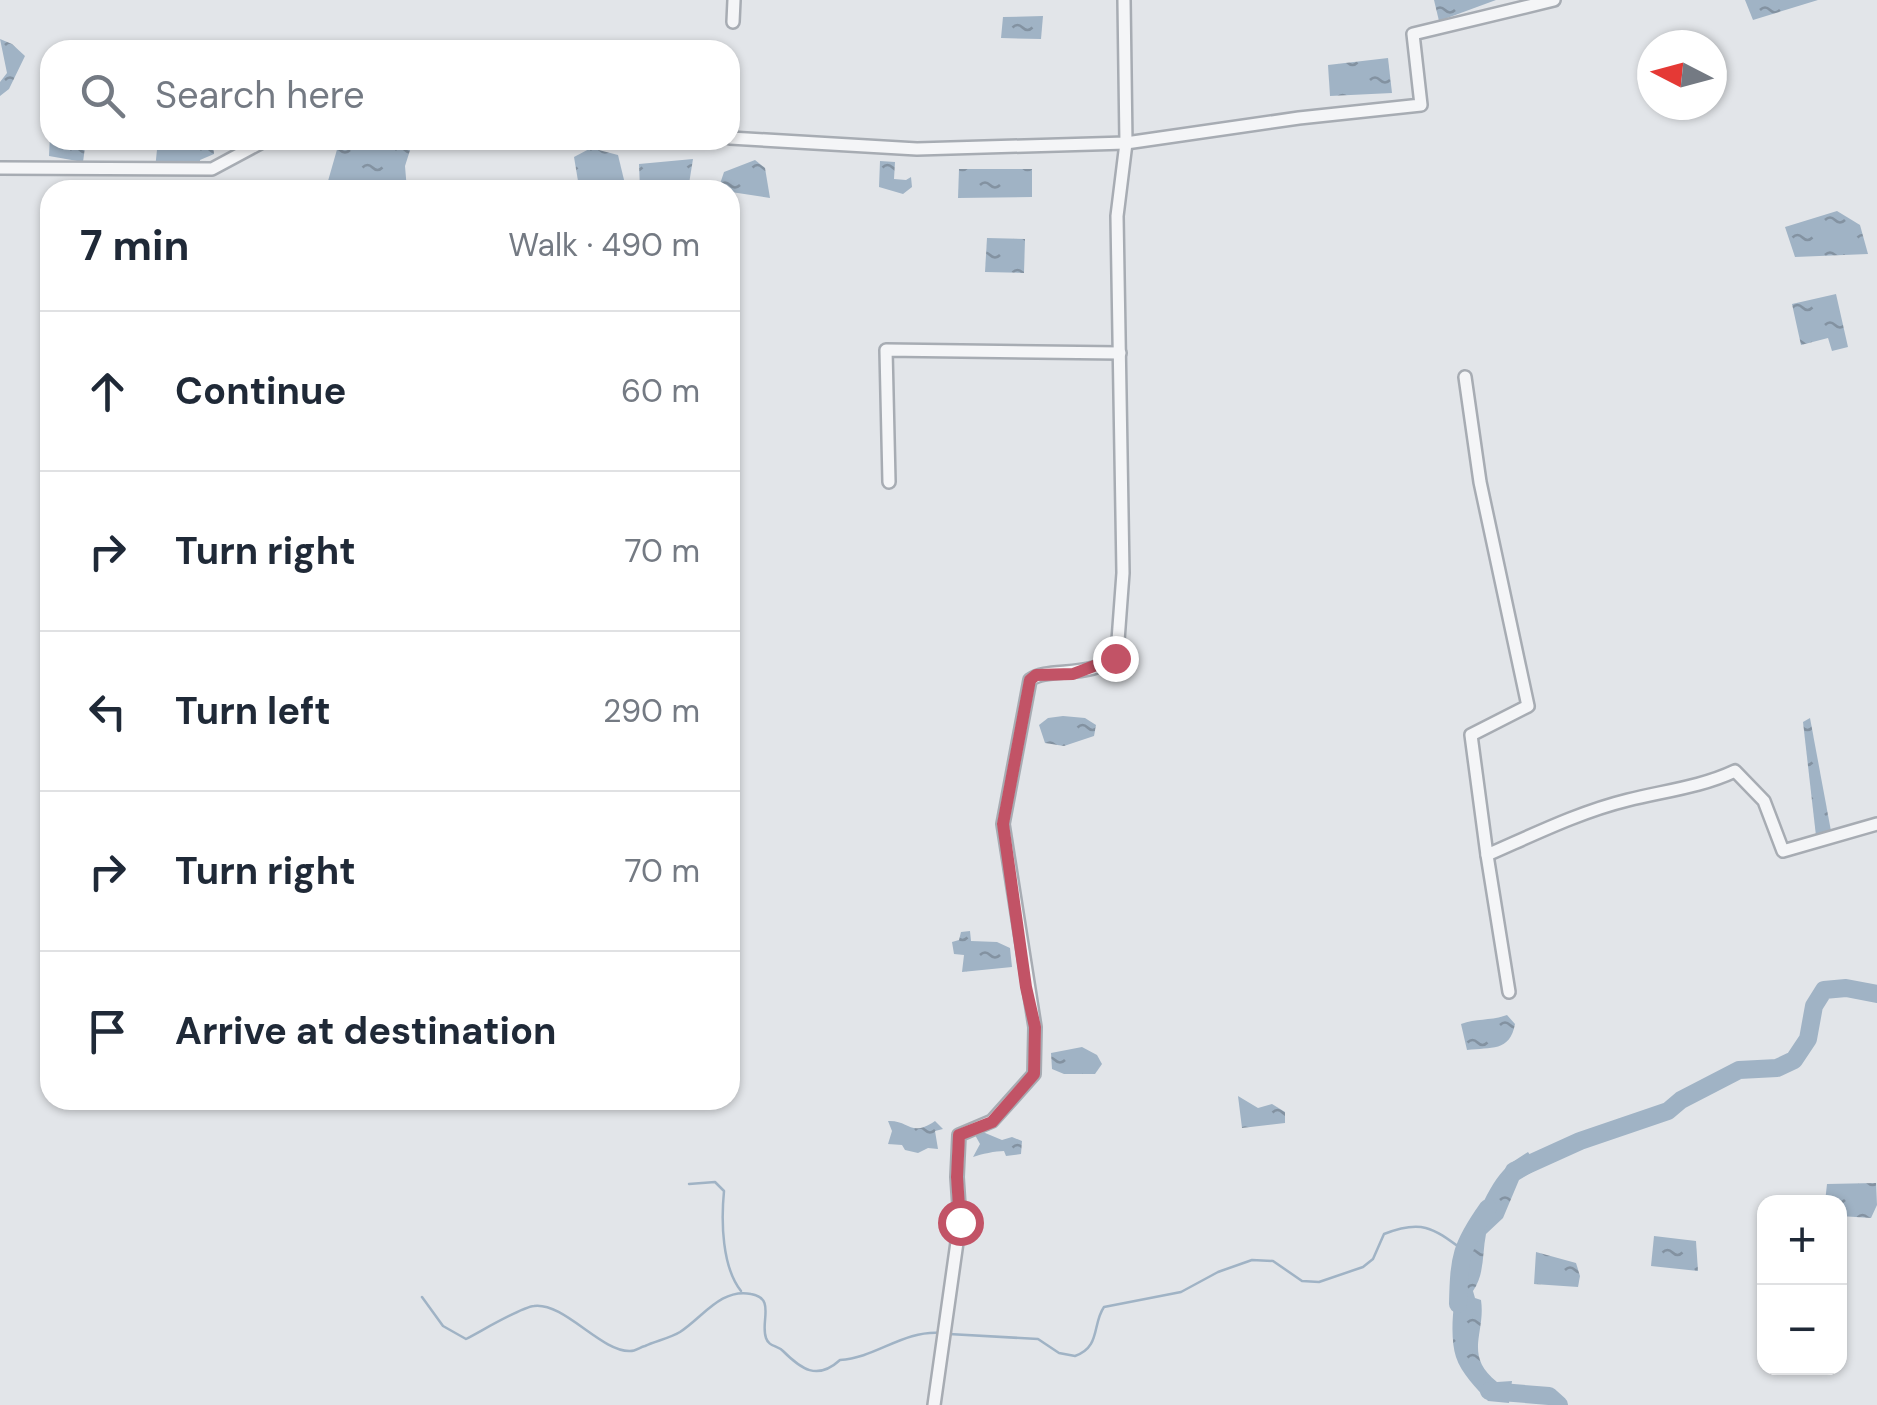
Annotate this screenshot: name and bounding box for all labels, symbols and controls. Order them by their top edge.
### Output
north arrow [1637,30,1727,120]
search box [40,40,740,150]
icon: search [75,68,130,123]
text: Search here [155,70,365,120]
text: 7 min [80,218,189,273]
text: Walk · 490 m [508,224,700,266]
icon: ahead [80,364,135,419]
text: Continue [175,366,346,416]
text: 60 m [621,370,700,412]
icon: right [80,524,135,579]
text: Turn right [175,526,356,576]
text: 70 m [624,530,700,572]
route end [1093,636,1139,682]
icon: left [80,684,135,739]
text: Turn left [175,686,331,736]
text: 290 m [603,690,700,732]
icon: right [80,844,135,899]
text: Turn right [175,846,356,896]
text: 70 m [624,850,700,892]
icon: arrive [80,1004,135,1059]
text: Arrive at destination [175,1006,557,1056]
map controls [1757,1195,1847,1375]
button: + [1757,1195,1847,1285]
route start [938,1200,984,1246]
button: − [1757,1285,1847,1375]

